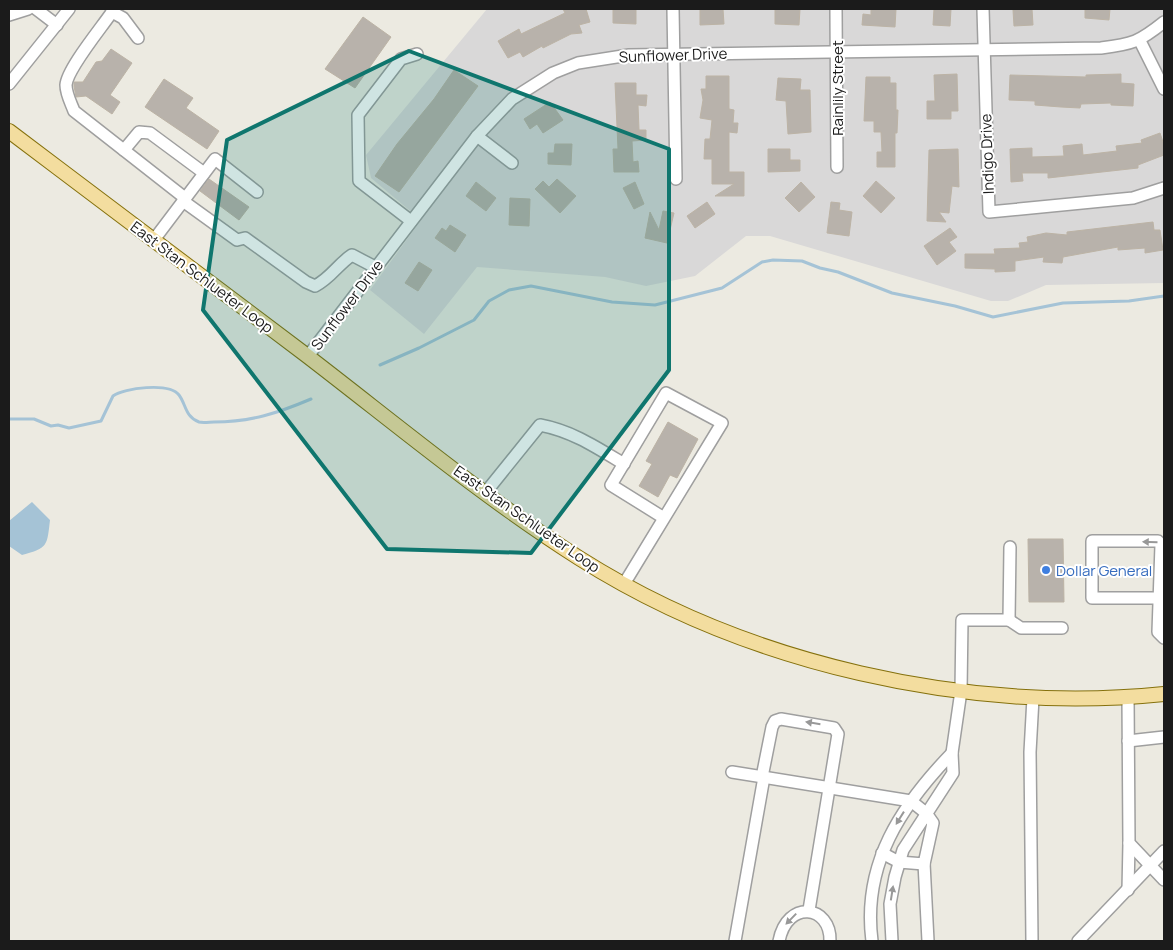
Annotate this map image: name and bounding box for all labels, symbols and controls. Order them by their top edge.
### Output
street label: Rainlily Street [827,40,848,136]
street label: Sunflower Drive [618,43,728,67]
street label: Indigo Drive [975,113,999,195]
street label: East Stan Schlueter Loop [126,216,278,338]
street label: Sunflower Drive [306,255,388,355]
street label: East Stan Schlueter Loop [450,460,604,578]
one-way arrow [1142,537,1158,545]
place label: Dollar General [1056,560,1152,581]
marker: Dollar General [1040,564,1052,576]
one-way arrow [804,719,820,727]
one-way arrow [895,812,904,825]
one-way arrow [889,884,897,900]
one-way arrow [785,913,797,925]

